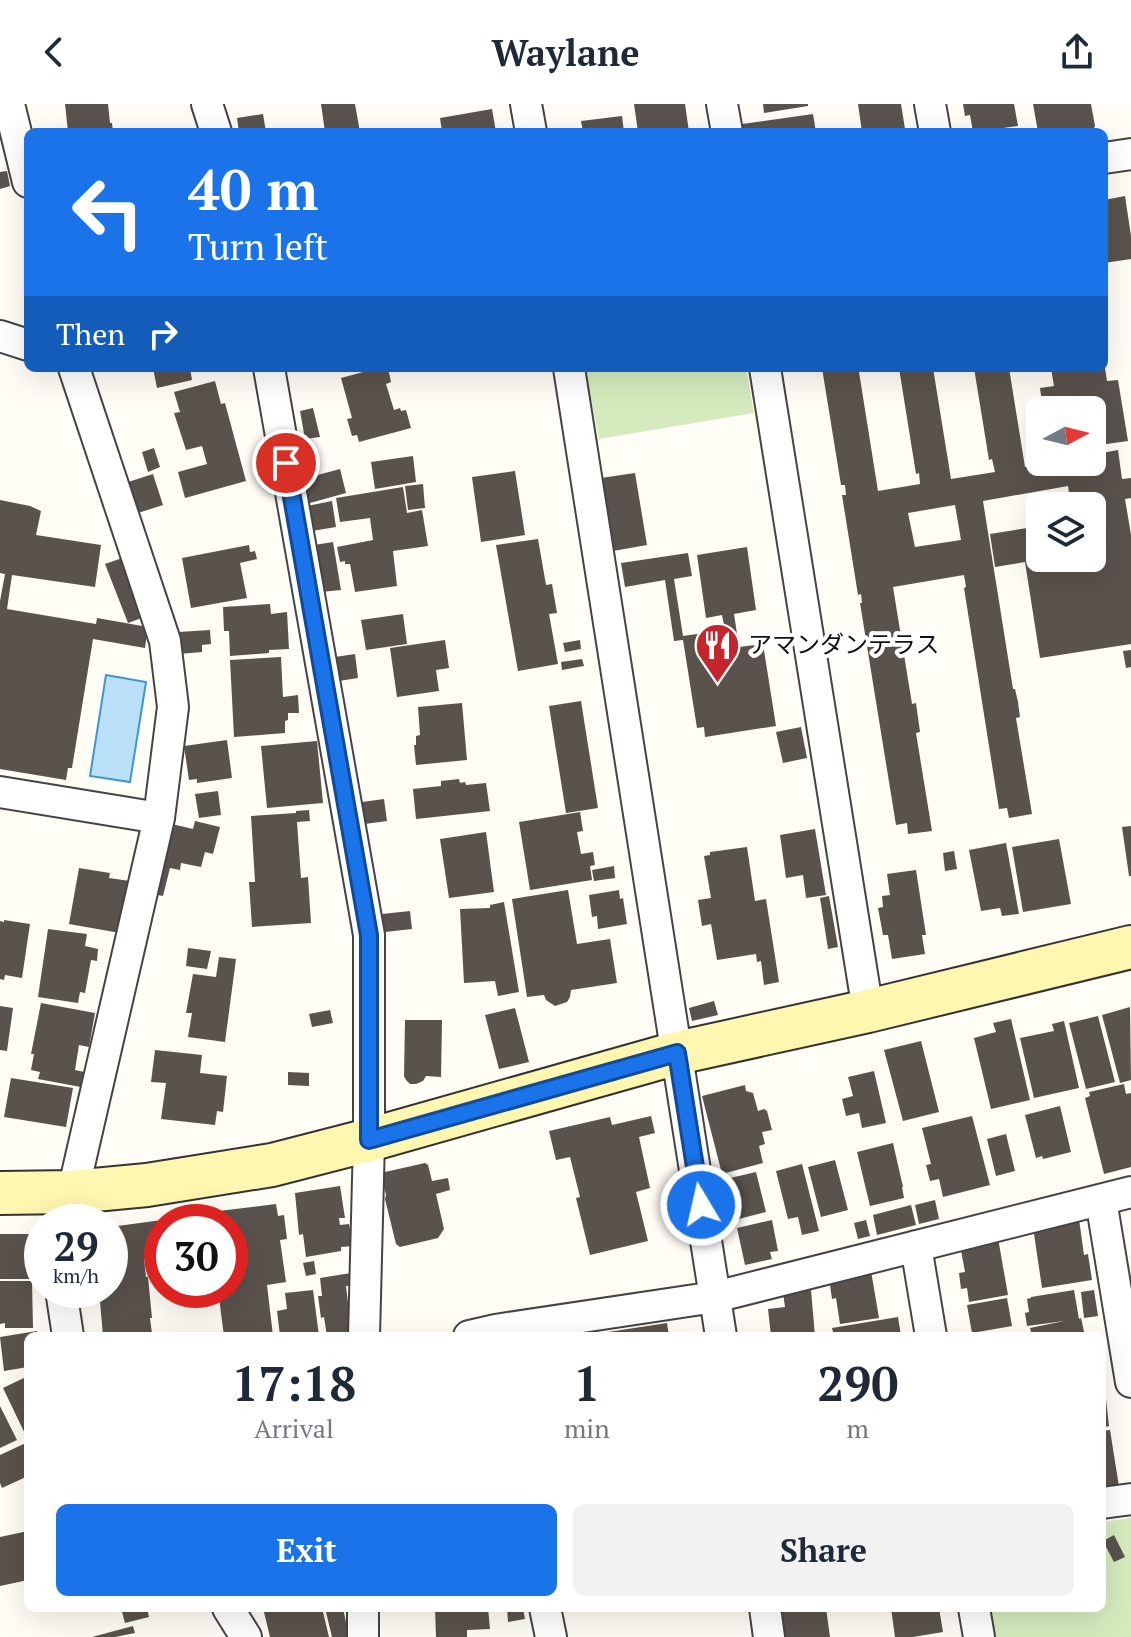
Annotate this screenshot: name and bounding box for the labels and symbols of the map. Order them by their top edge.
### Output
north arrow [1026,396,1106,476]
pin [252,429,320,497]
restaurant icon: アマンダンテラス [693,621,741,684]
place label: アマンダンテラス [748,628,940,660]
position arrow [659,1163,743,1247]
speed limit sign: 30 [144,1204,248,1308]

